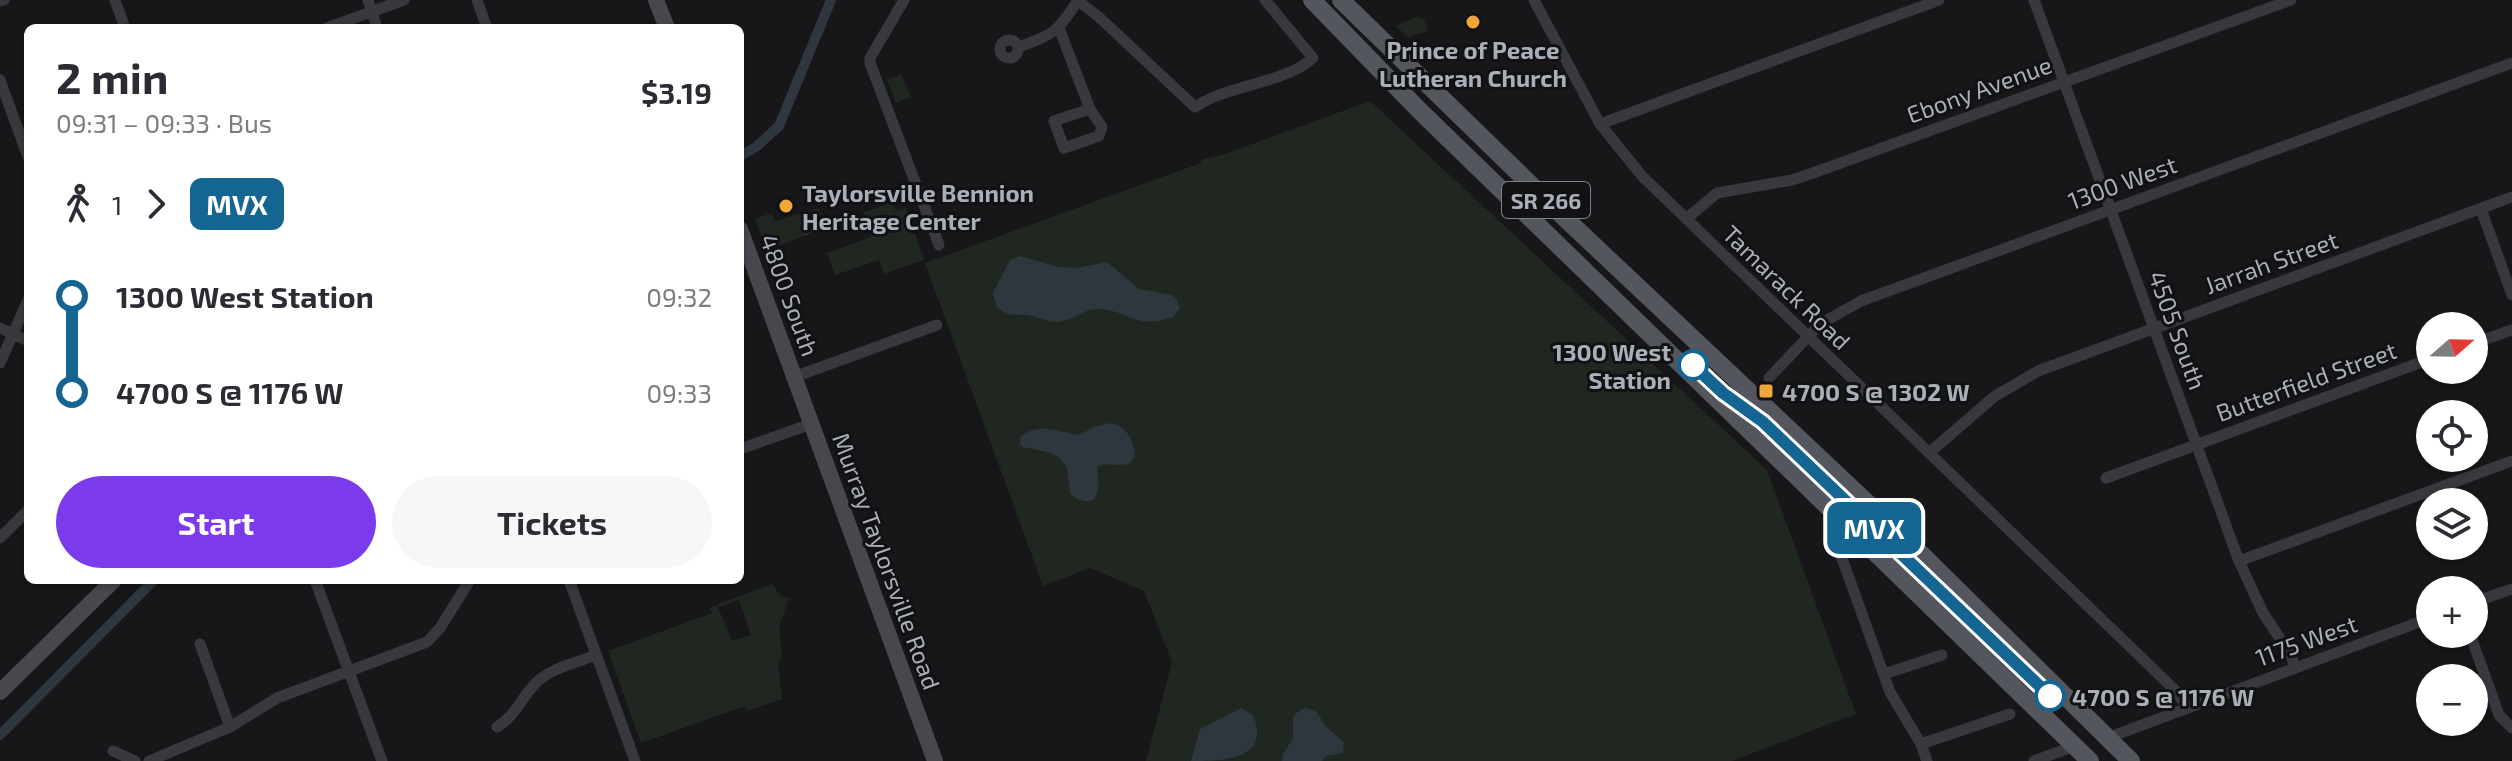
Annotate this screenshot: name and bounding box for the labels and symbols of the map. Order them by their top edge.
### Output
marker: Prince of Peace Lutheran Church [1464,13,1482,31]
place label: Prince of Peace Lutheran Church [1379,35,1567,92]
street label: Ebony Avenue [1903,49,2055,129]
street label: 1300 West [2064,149,2180,215]
place label: Taylorsville Bennion Heritage Center [802,178,1034,235]
road number: SR 266 [1502,182,1590,218]
marker: Taylorsville Bennion Heritage Center [777,197,795,215]
street label: Tamarack Road [1717,219,1857,355]
street label: Jarrah Street [2200,224,2342,300]
street label: 4800 South [755,230,825,360]
street label: 4505 South [2143,267,2213,393]
north arrow [2416,312,2488,384]
street label: Butterfield Street [2212,335,2400,427]
place label: 1300 West Station [1553,337,1671,394]
marker: 1300 West Station [1678,350,1708,380]
place label: 4700 S @ 1302 W [1782,377,1970,406]
marker: 4700 S @ 1302 W [1757,382,1775,400]
street label: Murray Taylorsville Road [827,429,947,693]
line badge: MVX [1828,502,1920,554]
street label: 1175 West [2251,608,2361,672]
marker: 4700 S @ 1176 W [2035,681,2065,711]
place label: 4700 S @ 1176 W [2072,682,2254,711]

